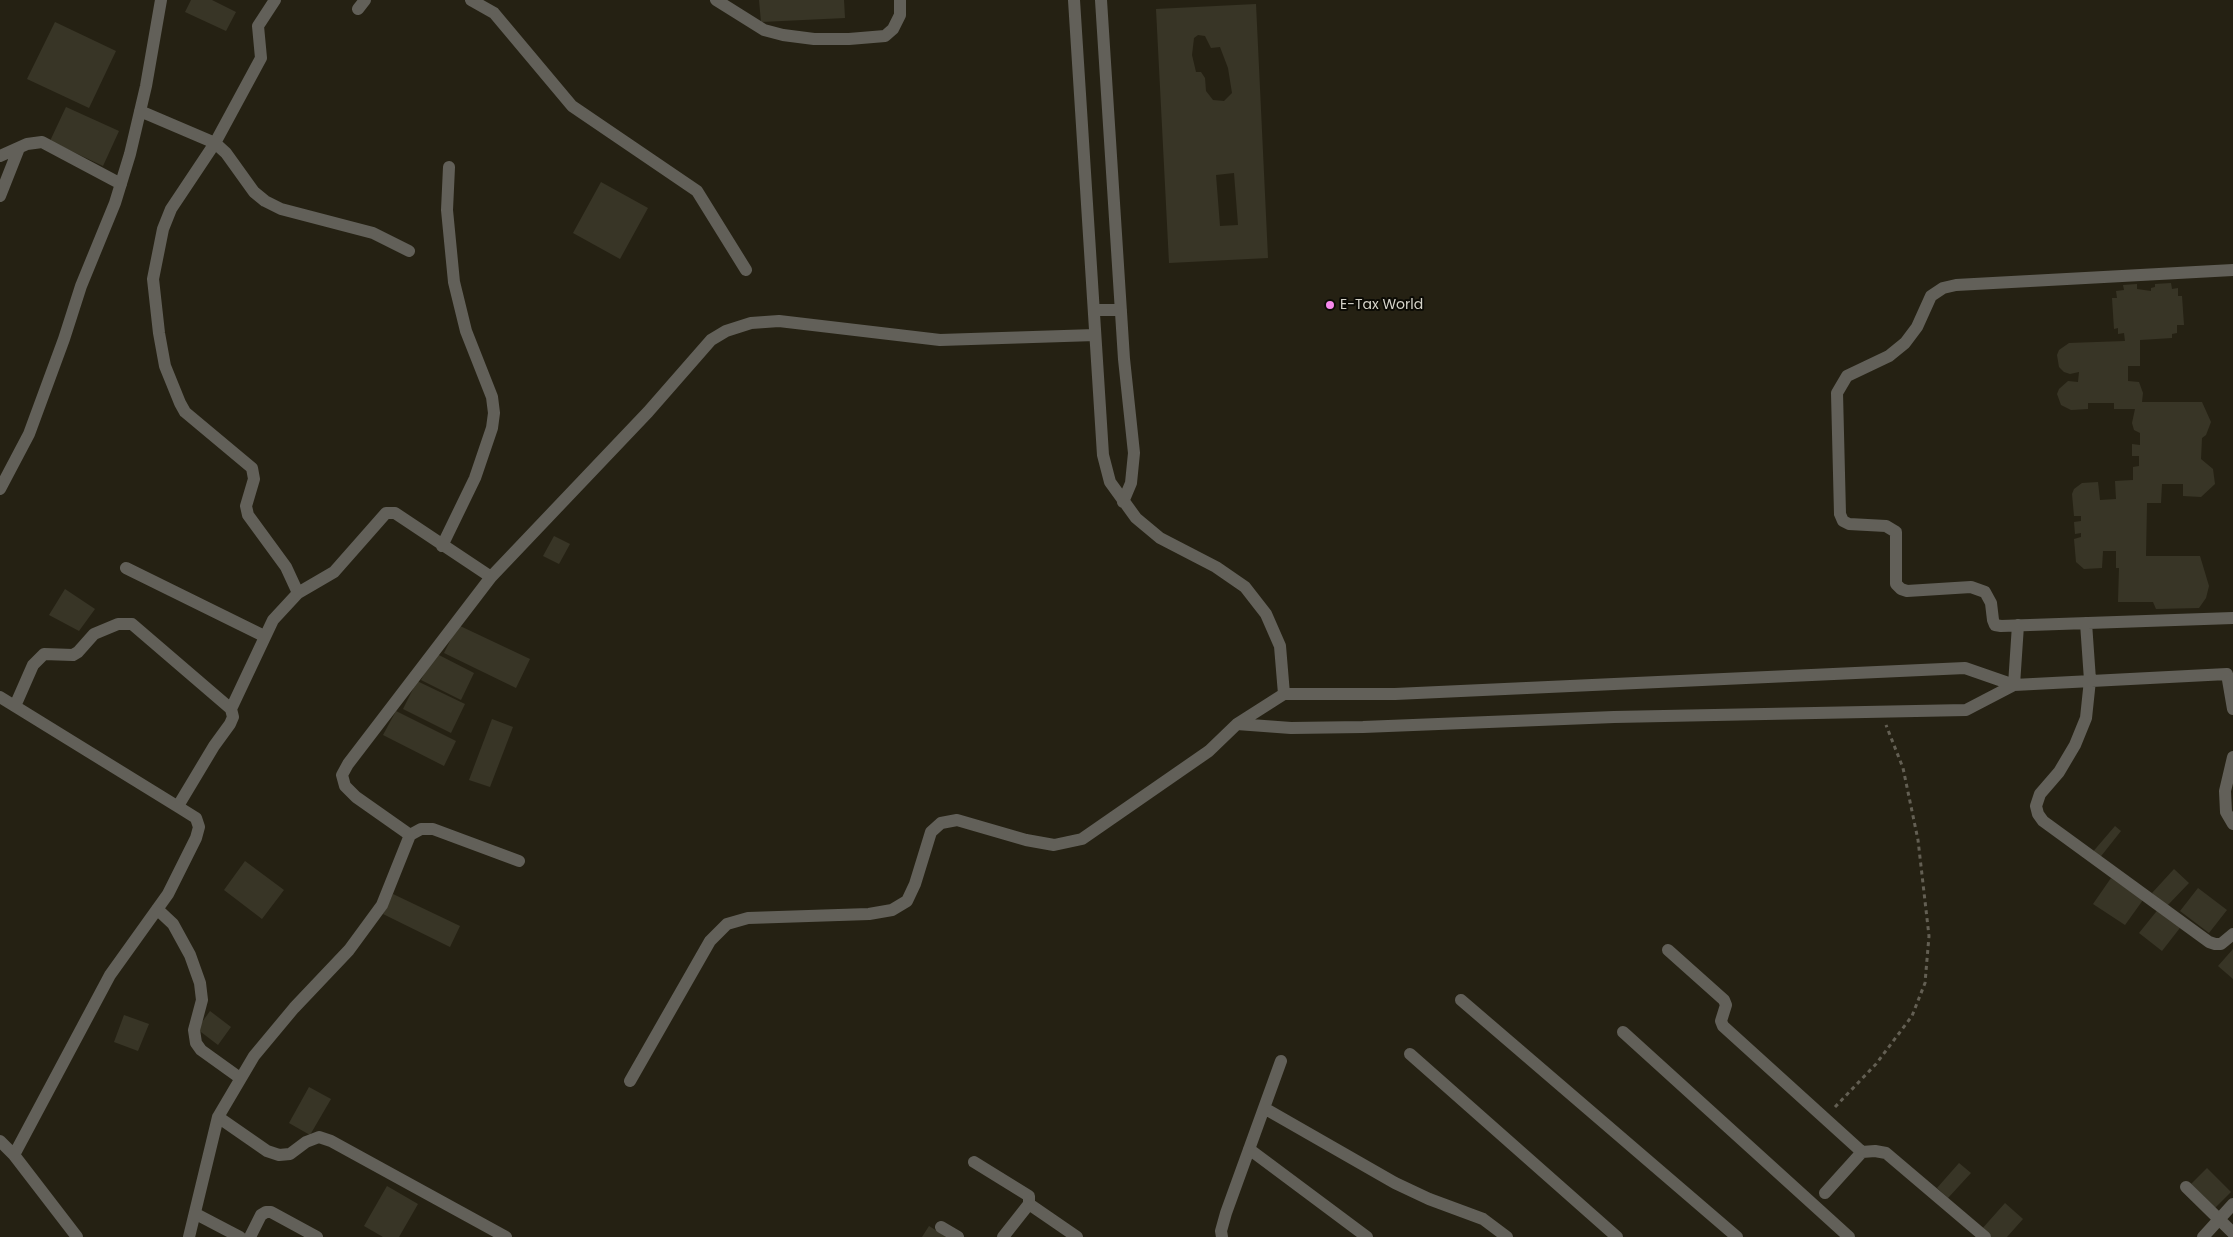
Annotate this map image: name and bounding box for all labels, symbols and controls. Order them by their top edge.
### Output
place label: E-Tax World [1340,297,1423,313]
marker: E-Tax World [1324,299,1336,311]

